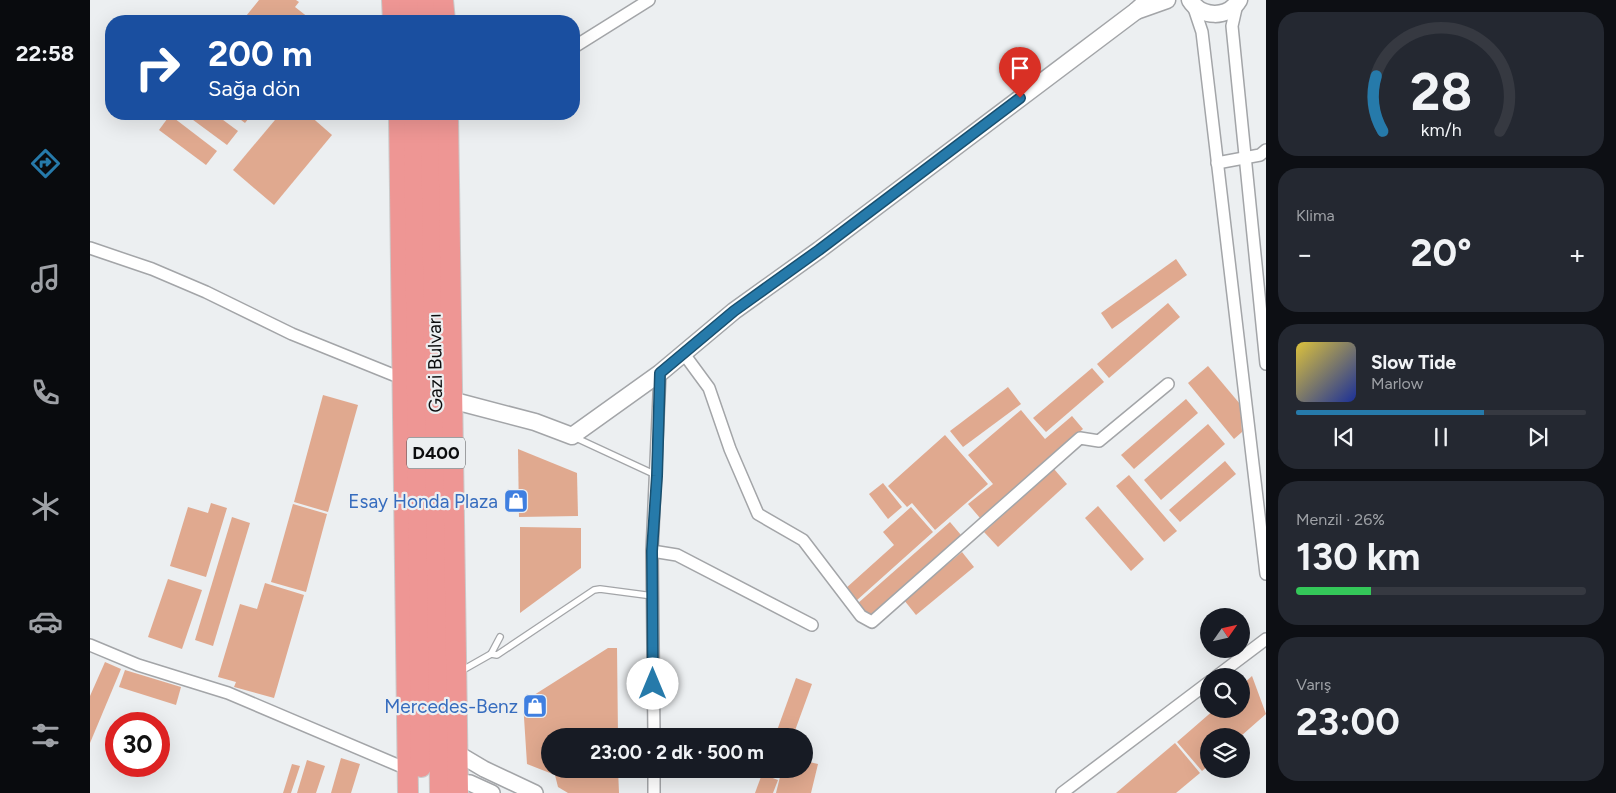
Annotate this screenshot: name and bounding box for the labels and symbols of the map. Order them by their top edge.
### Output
pin [999,47,1041,98]
street label: Gazi Bulvarı [423,313,447,413]
road number: D400 [407,438,465,468]
shop icon: Esay Honda Plaza [503,488,529,514]
place label: Esay Honda Plaza [348,490,498,513]
north arrow [1200,608,1250,658]
position arrow [626,657,678,709]
shop icon: Mercedes-Benz [522,693,548,719]
place label: Mercedes-Benz [384,695,518,718]
speed limit sign: 30 [105,712,170,777]

